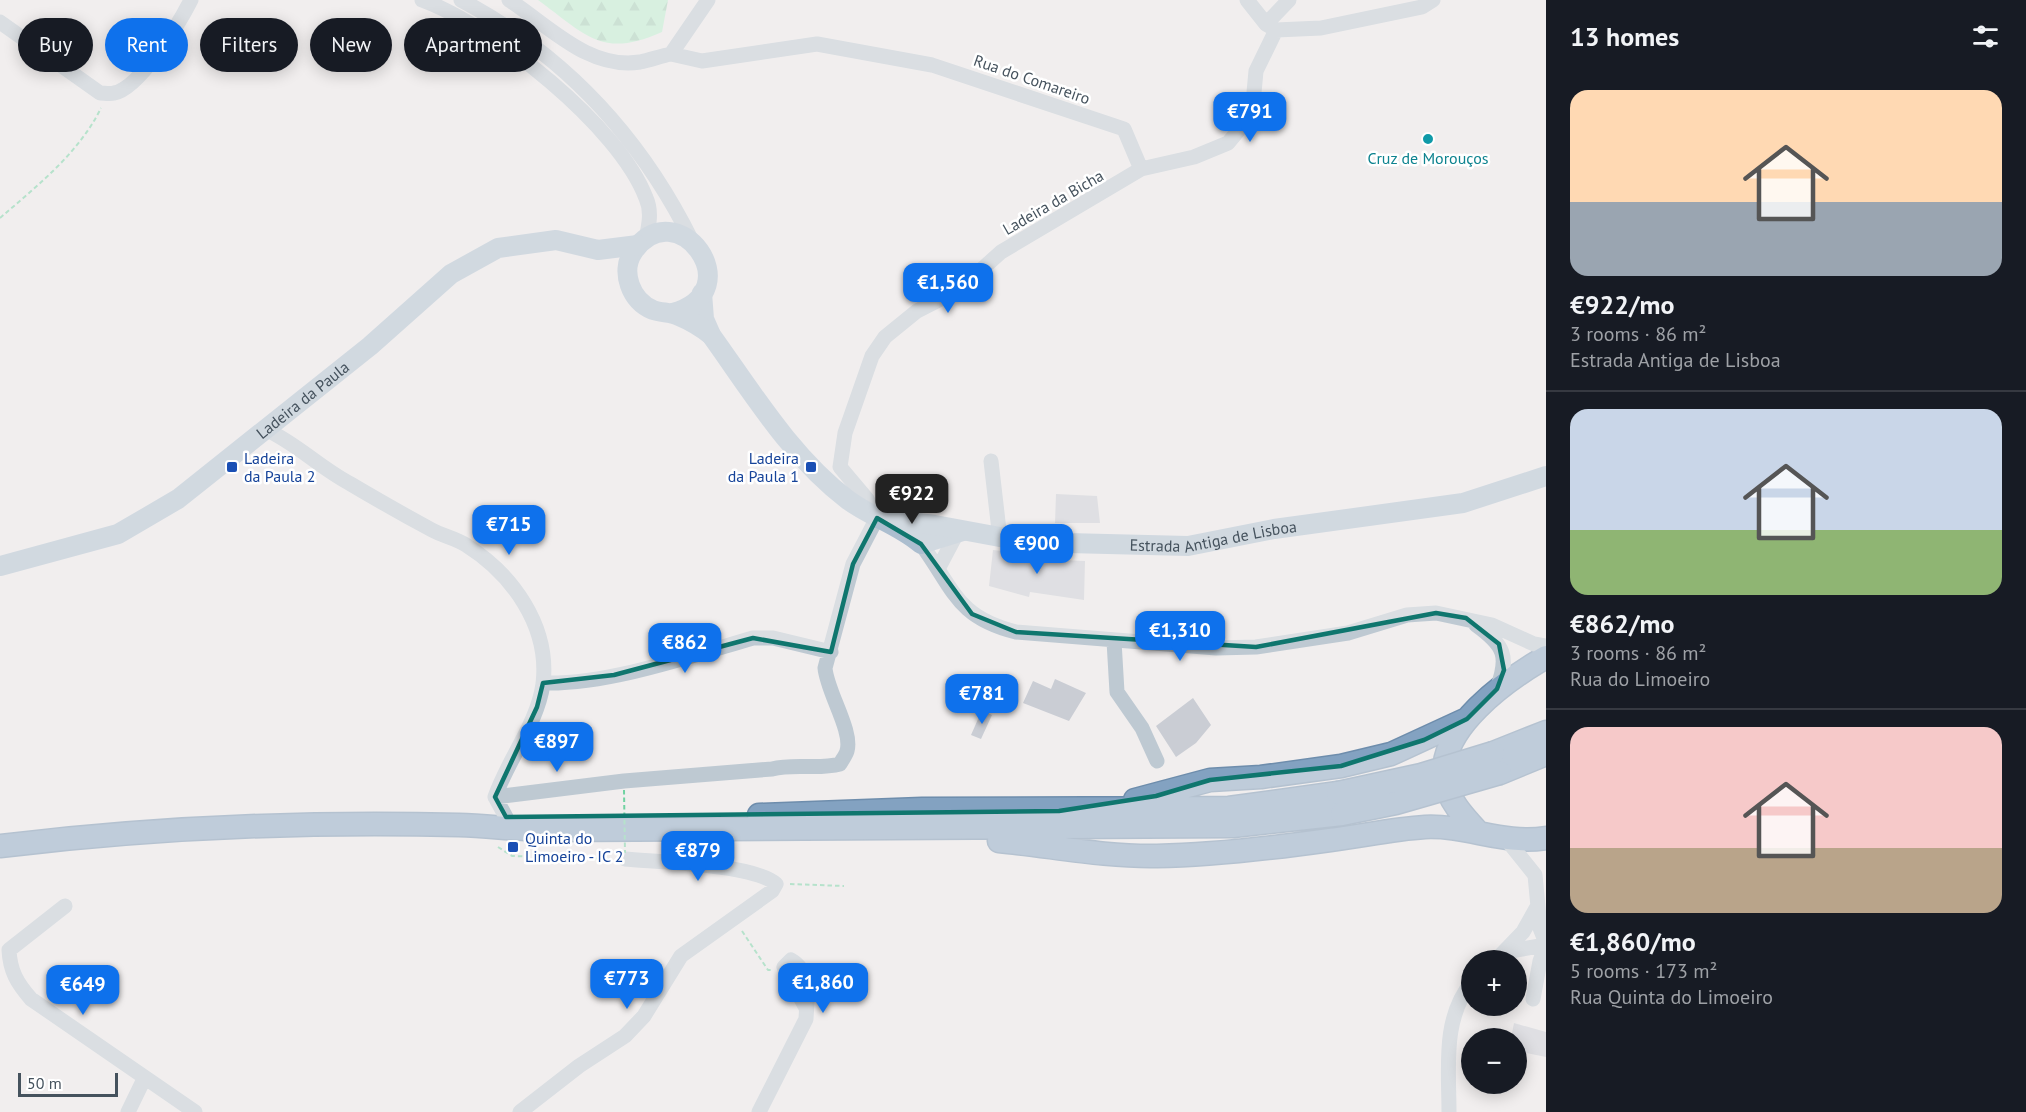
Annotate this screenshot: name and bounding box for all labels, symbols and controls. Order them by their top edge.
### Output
chip: Buy [18,18,93,72]
chip: Rent [105,18,188,72]
chip: Filters [200,18,298,72]
chip: New [310,18,392,72]
chip: Apartment [404,18,542,72]
text: 13 homes [1570,20,1679,53]
icon: filters [1969,20,2002,53]
street label: Rua do Comareiro [971,50,1093,108]
pin: €791 [1214,92,1286,143]
text: €791 [1227,98,1273,124]
icon: home [1732,129,1840,237]
marker: Cruz de Morouços [1421,132,1435,146]
place label: Cruz de Morouços [1368,148,1489,168]
street label: Ladeira da Bicha [999,165,1107,239]
pin: €1,560 [899,263,997,314]
text: €1,560 [917,269,979,295]
text: €922/mo [1570,288,1674,321]
text: 3 rooms · 86 m² [1570,321,1706,347]
text: Estrada Antiga de Lisboa [1570,347,1781,373]
street label: Ladeira da Paula [252,357,353,443]
place label: Ladeira da Paula 2 [244,448,315,486]
place label: Ladeira da Paula 1 [728,448,799,486]
icon: home [1732,448,1840,556]
marker: Ladeira da Paula 2 [225,460,239,474]
marker: Ladeira da Paula 1 [804,460,818,474]
pin: €922 [876,474,948,525]
text: €922 [889,480,935,506]
pin: €715 [473,505,545,556]
text: €715 [486,511,532,537]
street label: Estrada Antiga de Lisboa [1129,516,1298,557]
pin: €900 [1001,524,1073,575]
text: €900 [1014,530,1060,556]
text: €862/mo [1570,607,1674,640]
pin: €1,310 [1131,611,1229,662]
text: €1,310 [1149,617,1211,643]
pin: €862 [649,623,721,674]
text: €862 [662,629,708,655]
text: 3 rooms · 86 m² [1570,640,1706,666]
text: Rua do Limoeiro [1570,666,1710,692]
pin: €781 [946,674,1018,725]
text: €781 [959,680,1005,706]
pin: €897 [521,722,593,773]
text: €897 [534,728,580,754]
icon: home [1732,766,1840,874]
place label: Quinta do Limoeiro - IC 2 [525,828,623,866]
pin: €879 [662,831,734,882]
text: €879 [675,837,721,863]
marker: Quinta do Limoeiro - IC 2 [506,840,520,854]
text: €1,860/mo [1570,925,1696,958]
map controls [1461,950,1527,1094]
button: + [1461,950,1527,1016]
text: 5 rooms · 173 m² [1570,958,1717,984]
pin: €773 [591,959,663,1010]
pin: €1,860 [774,963,872,1014]
pin: €649 [47,965,119,1016]
text: €773 [604,965,650,991]
text: €1,860 [792,969,854,995]
text: €649 [60,971,106,997]
text: Rua Quinta do Limoeiro [1570,984,1773,1010]
button: − [1461,1028,1527,1094]
scale bar [18,1070,118,1098]
text: 50 m [27,1073,62,1093]

